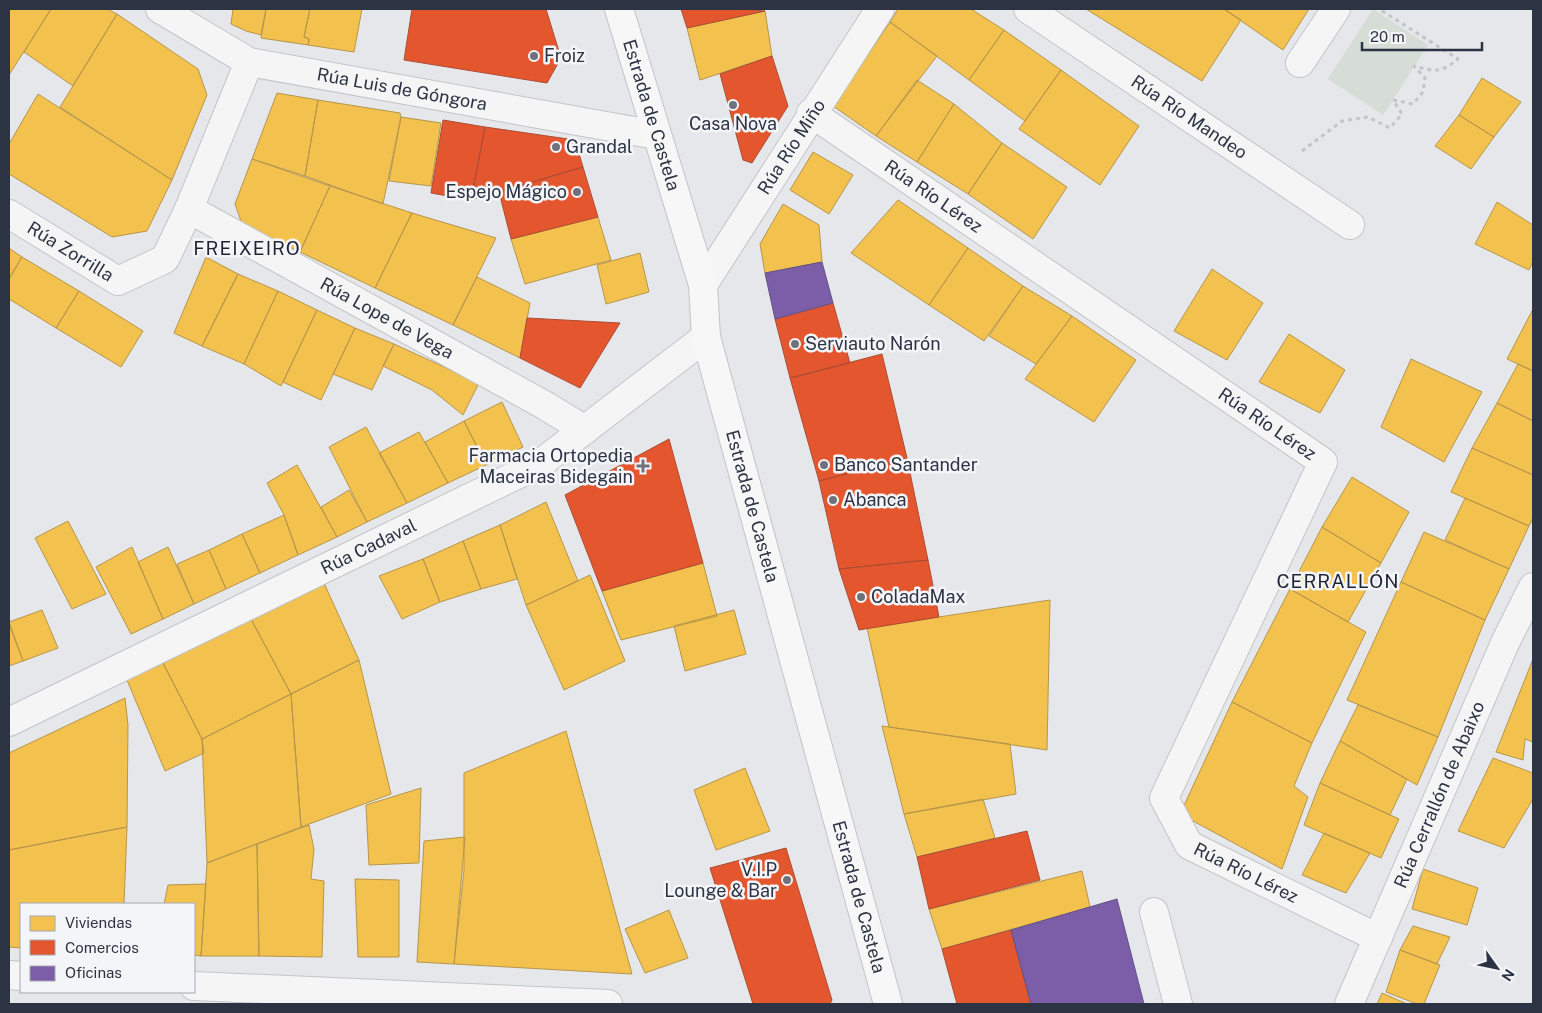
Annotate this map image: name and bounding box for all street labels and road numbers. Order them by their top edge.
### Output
street label: Estrada de Castela [619,37,685,193]
street label: Rúa Luis de Góngora [315,63,489,114]
street label: Rúa Río Mandeo [1127,70,1251,163]
street label: Rúa Río Miño [753,95,829,198]
street label: Rúa Río Lérez [881,155,986,237]
street label: Rúa Zorrilla [24,217,118,286]
street label: Rúa Lope de Vega [317,273,457,363]
street label: Rúa Río Lérez [1215,383,1320,464]
street label: Estrada de Castela [722,428,783,585]
street label: Rúa Cadaval [317,514,420,579]
street label: Rúa Cerrallón de Abaixo [1389,698,1489,891]
street label: Estrada de Castela [828,818,890,975]
street label: Rúa Río Lérez [1191,838,1302,907]

